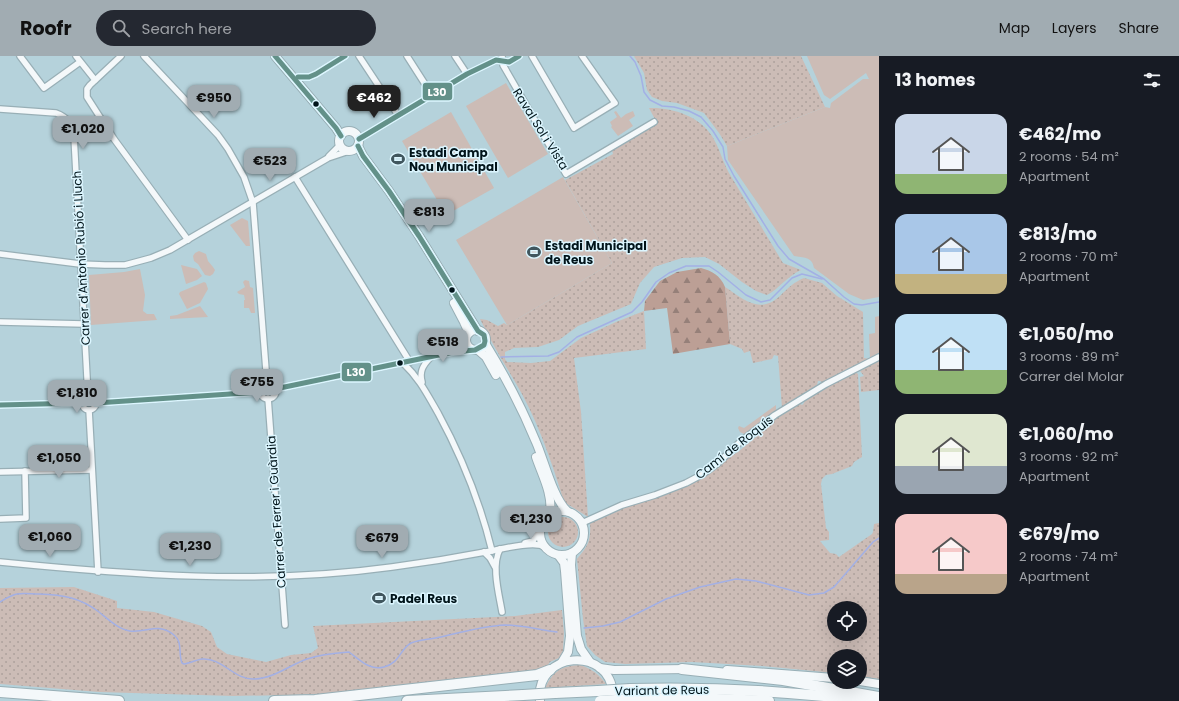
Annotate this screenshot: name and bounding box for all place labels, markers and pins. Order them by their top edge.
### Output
pin: €950 [190,85,238,119]
pin: €462 [350,85,398,119]
unlabelled marker [311,99,321,109]
pin: €1,020 [50,116,116,150]
place label: Estadi Camp Nou Municipal [409,144,498,175]
pin: €523 [246,148,294,182]
sports icon: Estadi Camp Nou Municipal [390,151,406,167]
pin: €813 [405,199,453,233]
place label: Estadi Municipal de Reus [545,237,647,268]
sports icon: Estadi Municipal de Reus [526,244,542,260]
unlabelled marker [447,285,457,295]
pin: €518 [419,329,467,363]
unlabelled marker [395,358,405,368]
pin: €755 [233,369,281,403]
pin: €1,810 [44,380,110,414]
pin: €1,050 [26,445,92,479]
pin: €1,230 [498,506,564,540]
pin: €1,060 [17,524,83,558]
pin: €679 [358,525,406,559]
pin: €1,230 [157,533,223,567]
sports icon: Padel Reus [371,590,387,606]
place label: Padel Reus [390,590,458,607]

